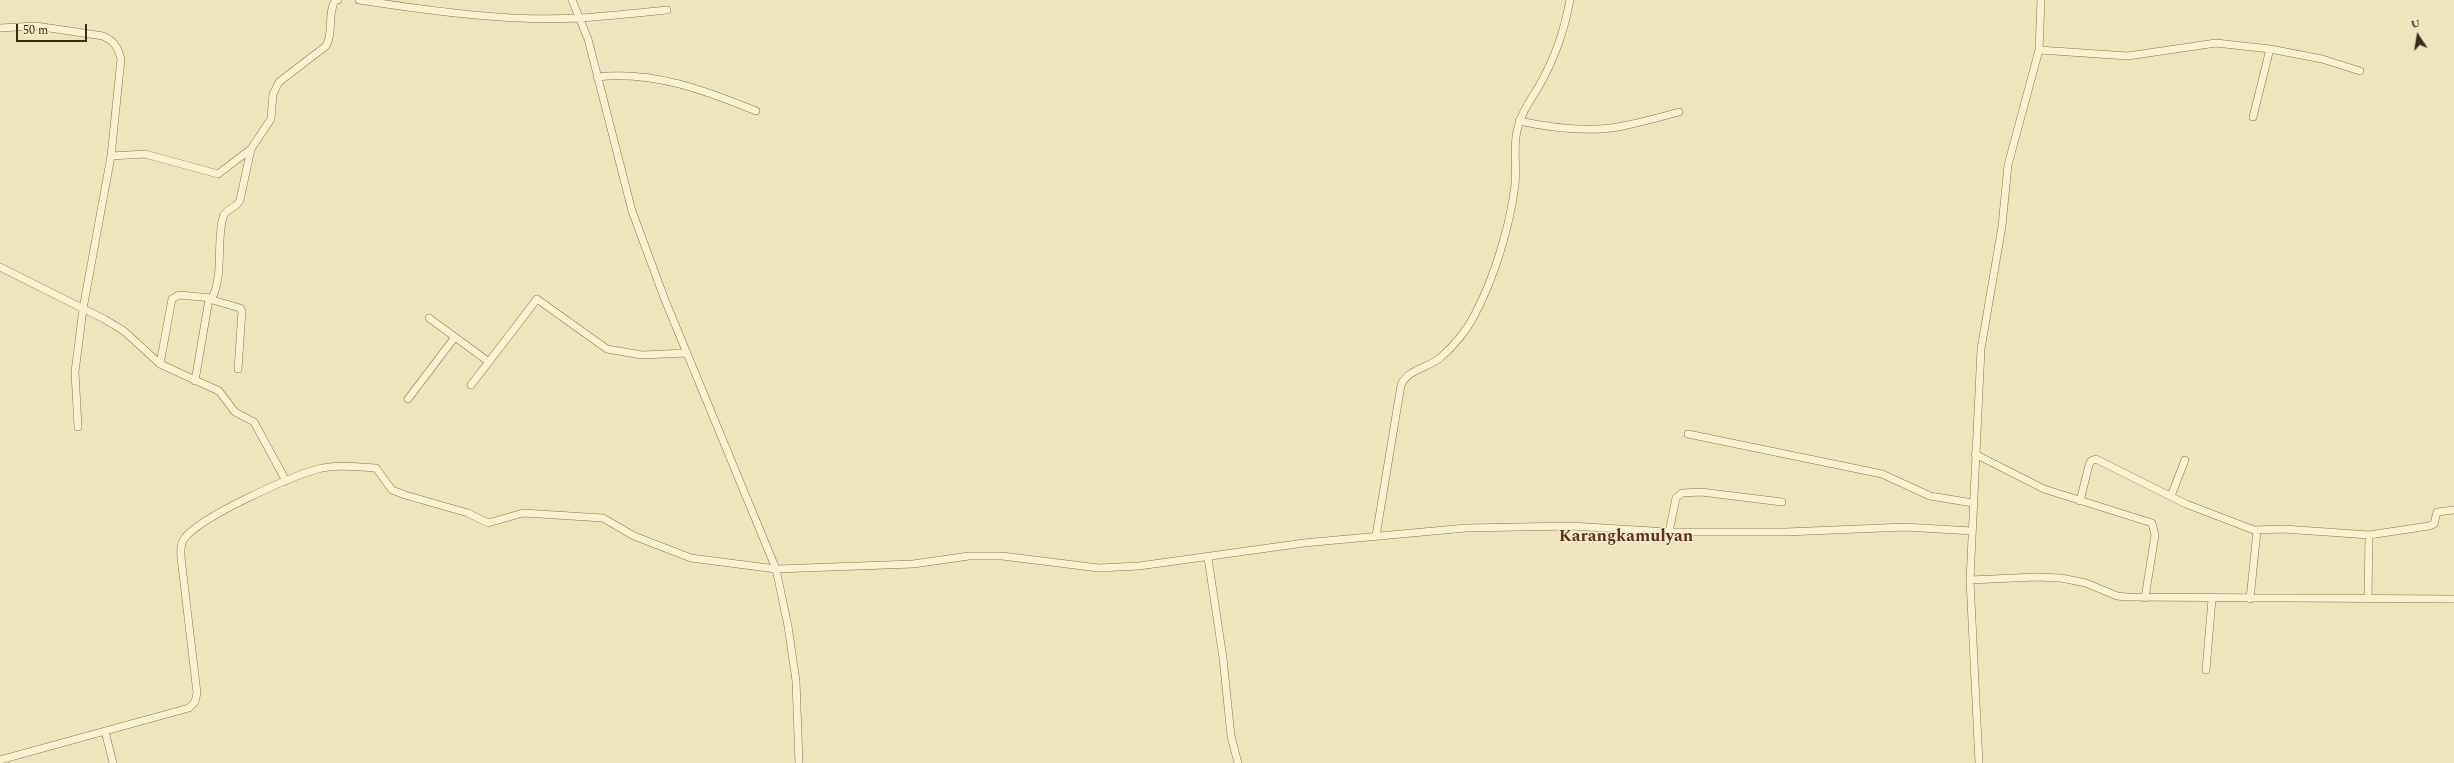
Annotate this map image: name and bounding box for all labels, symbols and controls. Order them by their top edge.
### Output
text: U [2409,15,2422,33]
scale bar [18,16,89,42]
north arrow [2398,16,2438,56]
text: 50 m [23,21,48,40]
district label: Karangkamulyan [1559,528,1693,548]

